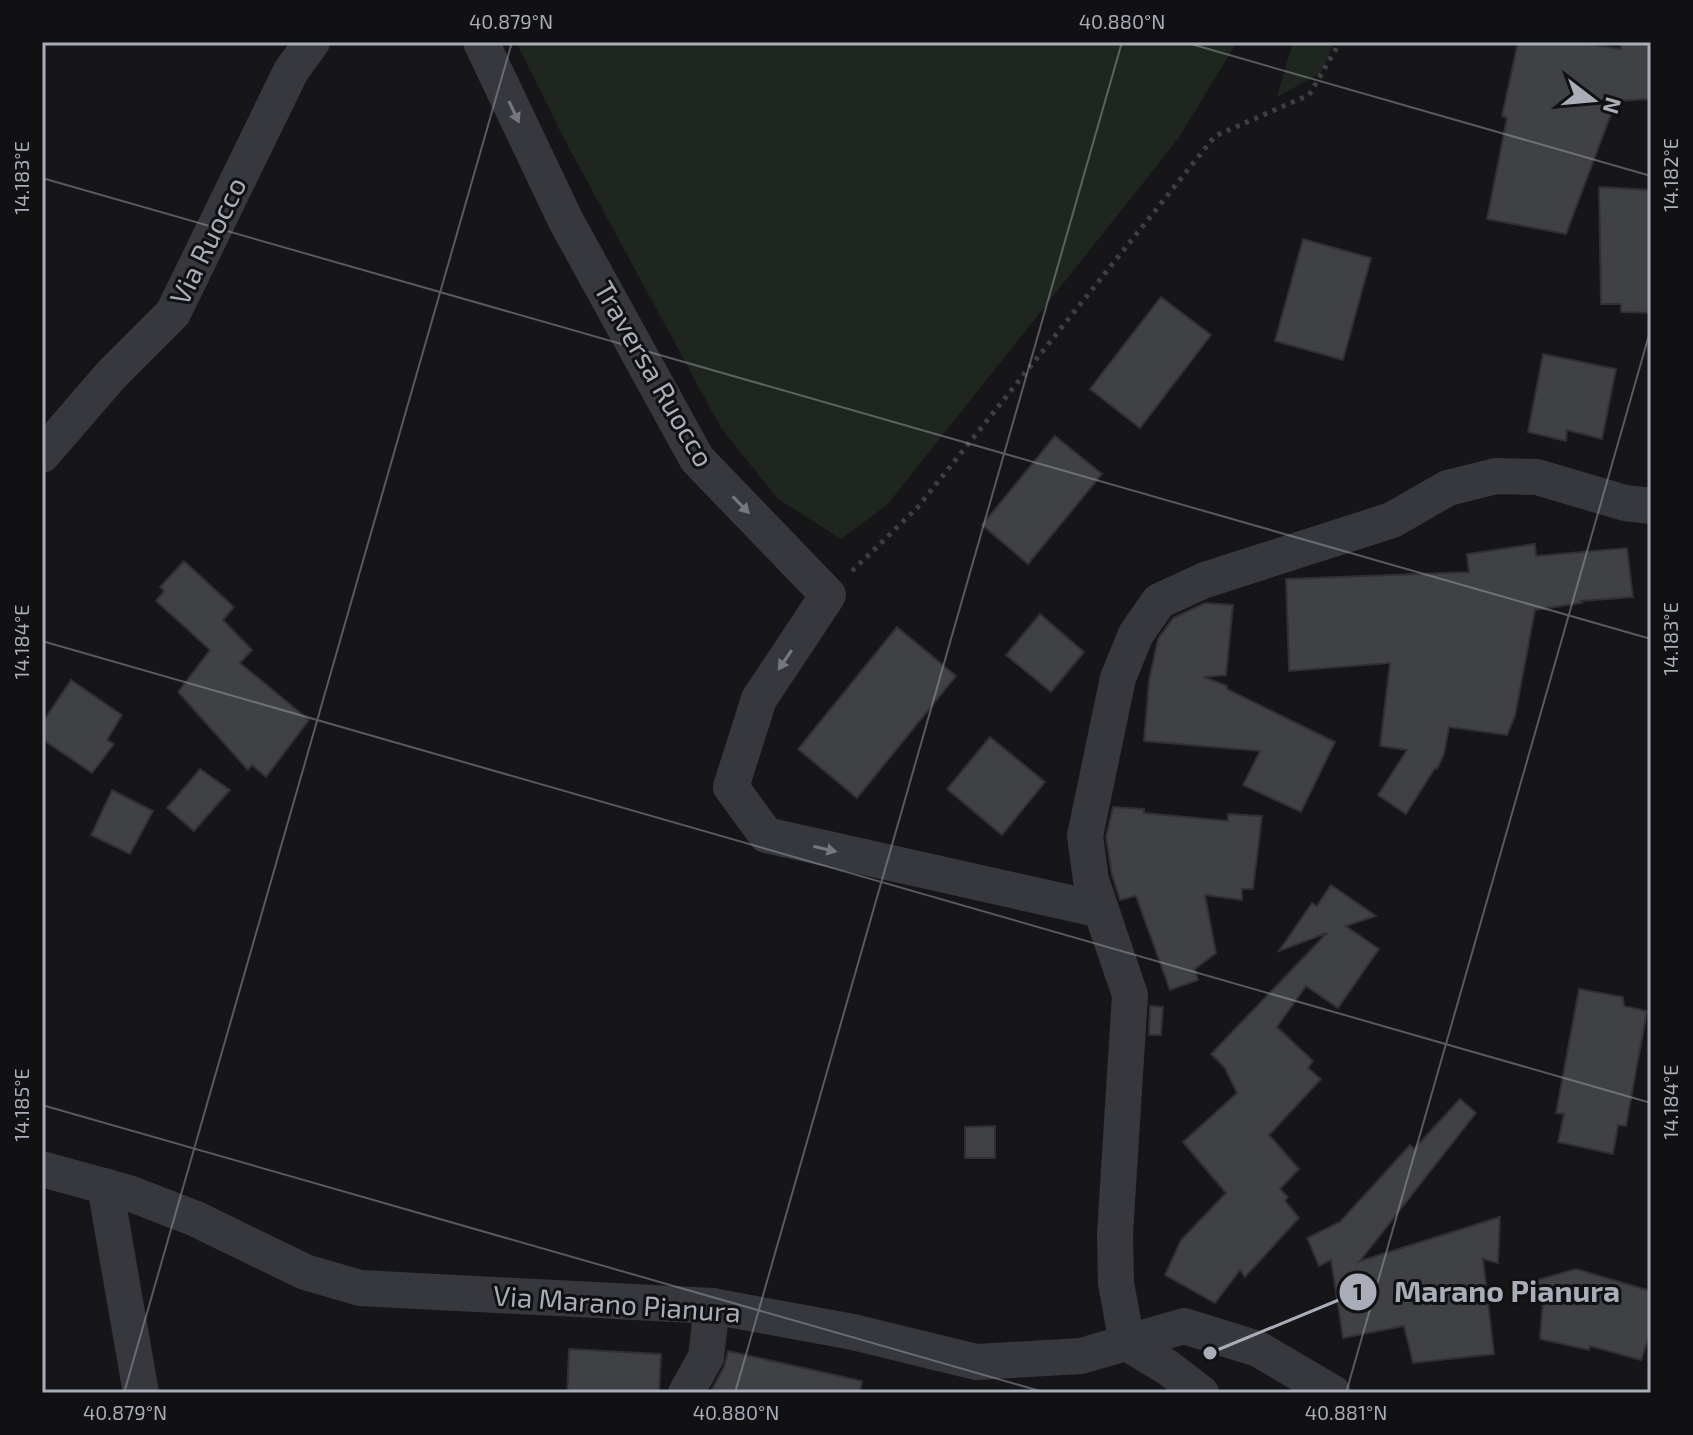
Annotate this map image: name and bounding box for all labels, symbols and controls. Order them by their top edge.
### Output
text: 40.879°N [469,9,553,33]
text: 40.880°N [1079,9,1165,33]
north arrow [1553,60,1633,140]
text: N [1599,95,1628,117]
one-way arrow [507,101,521,124]
text: 14.182°E [1658,138,1682,212]
text: 14.183°E [9,141,33,215]
street label: Via Ruocco [162,171,253,310]
street label: Traversa Ruocco [588,274,722,473]
one-way arrow [732,495,750,514]
text: 14.183°E [1658,602,1682,676]
text: 14.184°E [9,605,33,679]
one-way arrow [777,649,792,670]
one-way arrow [813,843,838,856]
text: 14.184°E [1658,1065,1682,1139]
text: 14.185°E [9,1068,33,1142]
callout: Marano Pianura [1338,1265,1636,1319]
text: Marano Pianura [1394,1272,1620,1308]
text: 1 [1353,1276,1363,1305]
street label: Via Marano Pianura [492,1277,742,1329]
text: 40.879°N [83,1400,167,1424]
text: 40.880°N [693,1400,779,1424]
text: 40.881°N [1305,1400,1387,1424]

